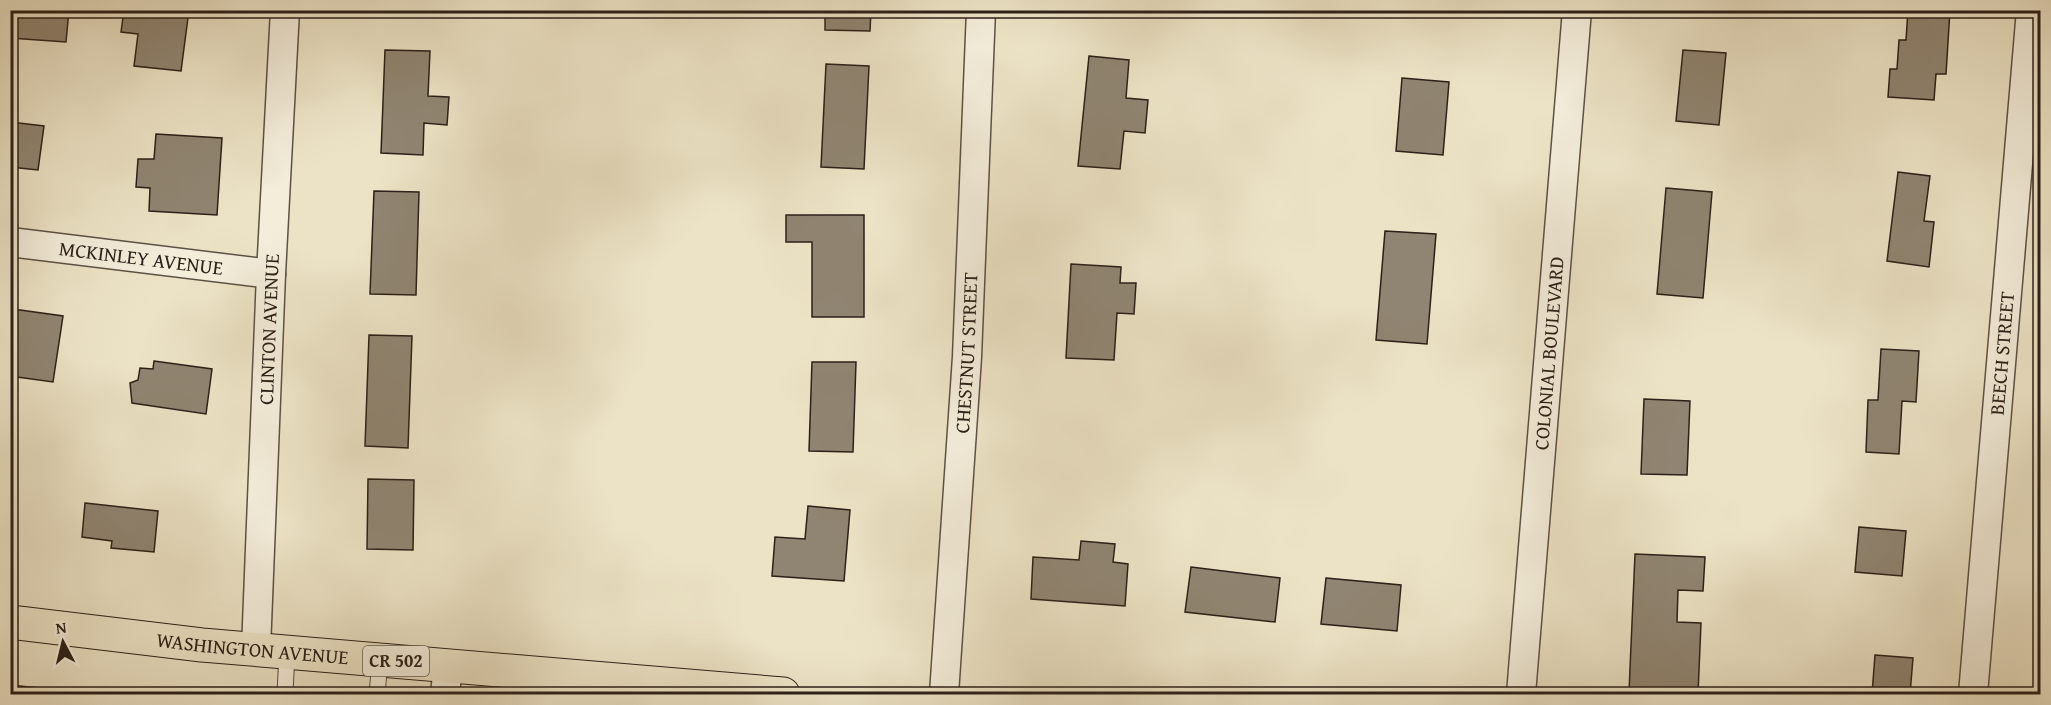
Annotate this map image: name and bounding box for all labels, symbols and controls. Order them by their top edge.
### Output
street label: MCKINLEY AVENUE [57,233,225,282]
street label: CLINTON AVENUE [251,253,286,405]
street label: COLONIAL BOULEVARD [1526,255,1571,451]
street label: CHESTNUT STREET [947,272,984,434]
street label: BEECH STREET [1982,290,2021,416]
north arrow [33,612,93,672]
text: N [54,615,68,640]
street label: WASHINGTON AVENUE [155,625,350,671]
road number: CR 502 [363,646,429,676]

